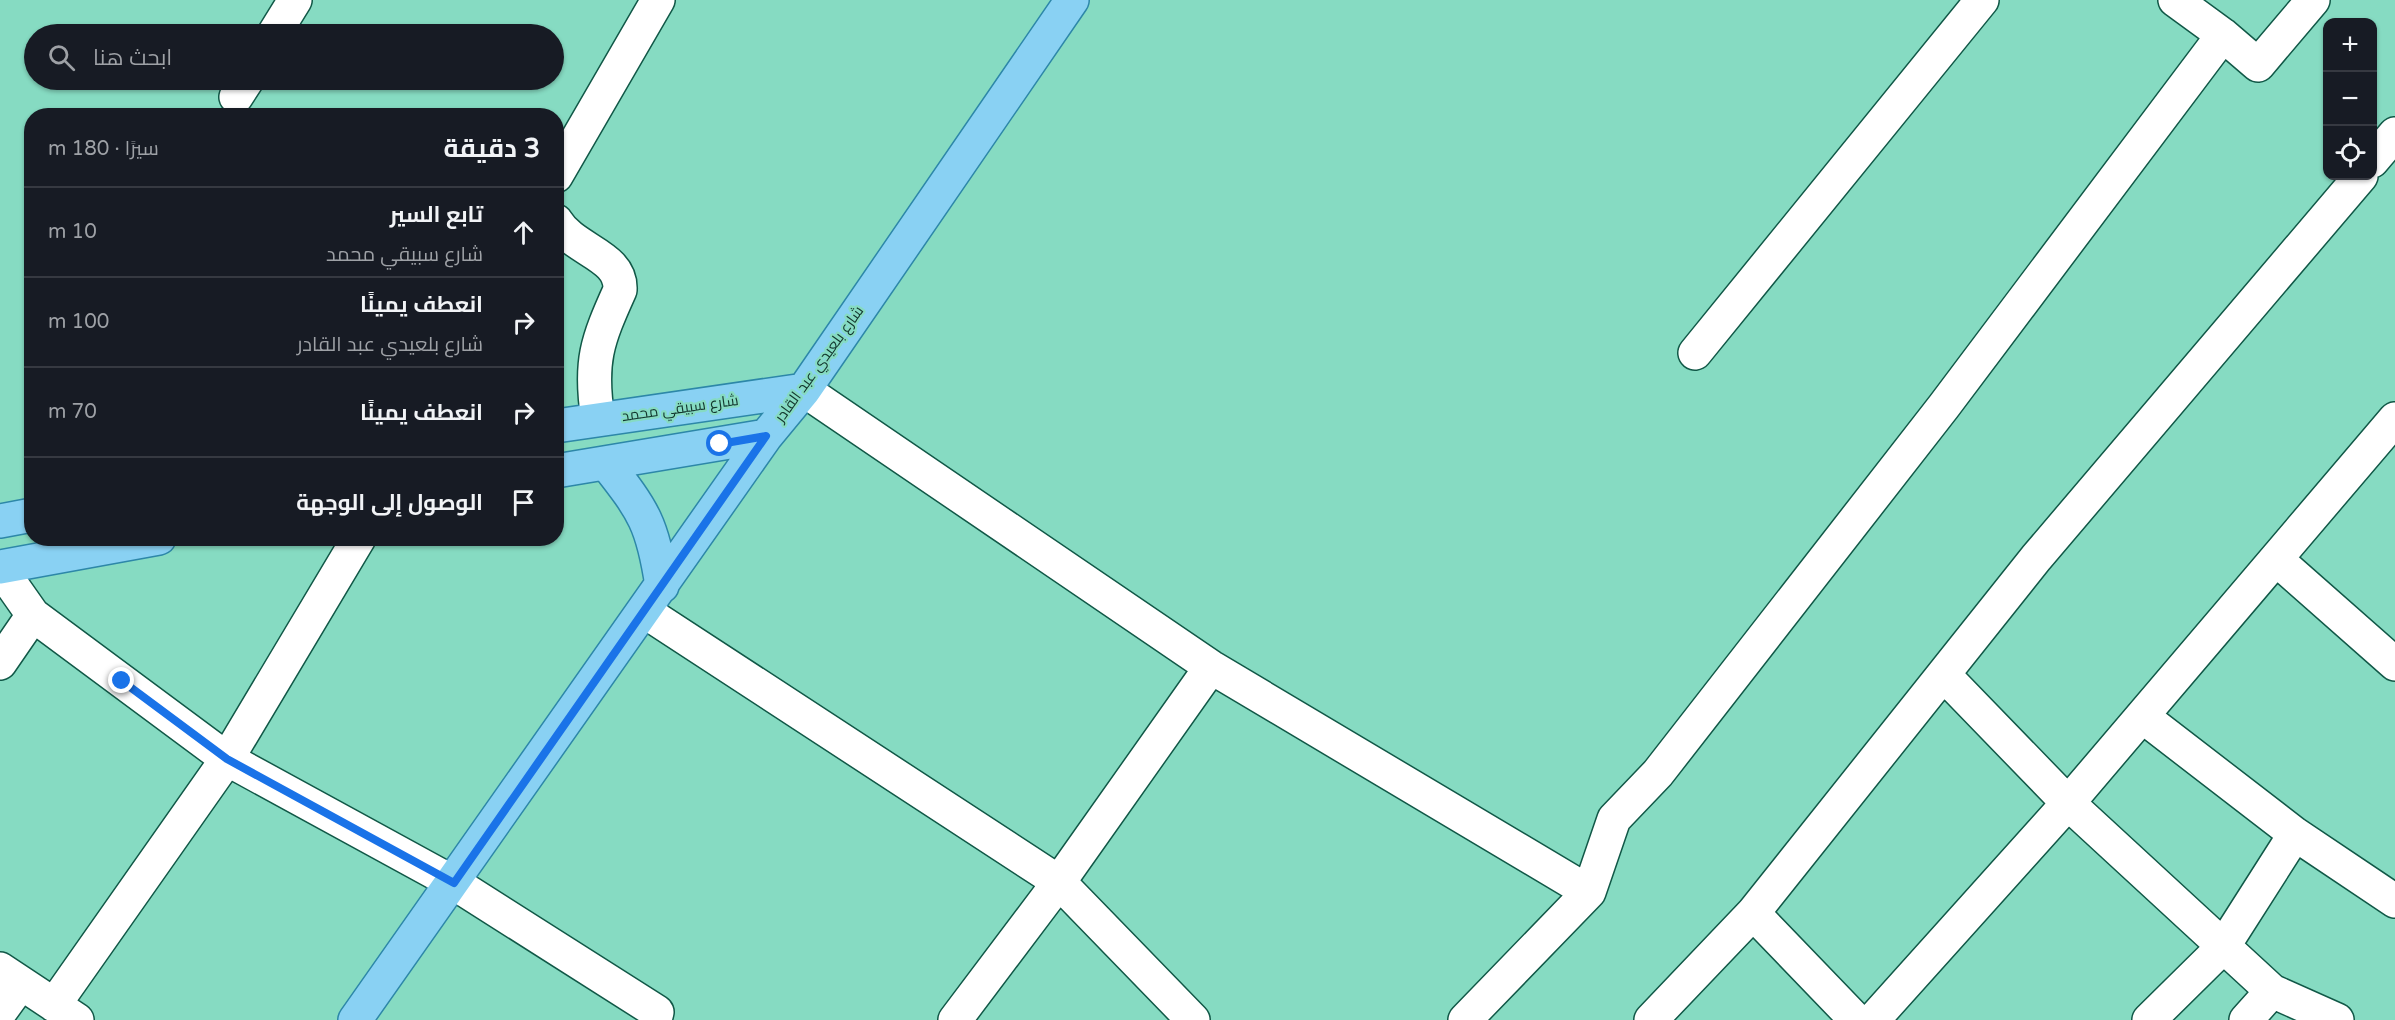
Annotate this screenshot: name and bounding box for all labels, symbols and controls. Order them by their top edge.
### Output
map controls [2323,18,2377,180]
button: + [2323,18,2377,72]
search box [24,24,564,90]
icon: search [45,41,78,74]
text: ابحث هنا [93,45,172,71]
button: − [2323,72,2377,126]
button: locate [2323,126,2377,180]
text: 3 دقيقة [443,133,540,164]
text: سيرًا · 180 m [48,137,159,161]
text: تابع السير [390,202,483,228]
icon: ahead [507,216,540,249]
text: 10 m [48,220,97,244]
text: شارع سبيقي محمد [326,243,483,267]
text: انعطف يمينًا [360,292,483,318]
street label: شارع بلعيدي عبد القادر [770,302,870,428]
icon: right [507,306,540,339]
text: 100 m [48,310,109,334]
text: شارع بلعيدي عبد القادر [297,333,483,357]
street label: شارع سبيقي محمد [620,391,740,428]
icon: right [507,396,540,429]
text: 70 m [48,400,97,424]
text: انعطف يمينًا [360,400,483,426]
route start [706,430,732,456]
icon: arrive [507,486,540,519]
text: الوصول إلى الوجهة [296,490,483,516]
route end [108,667,134,693]

